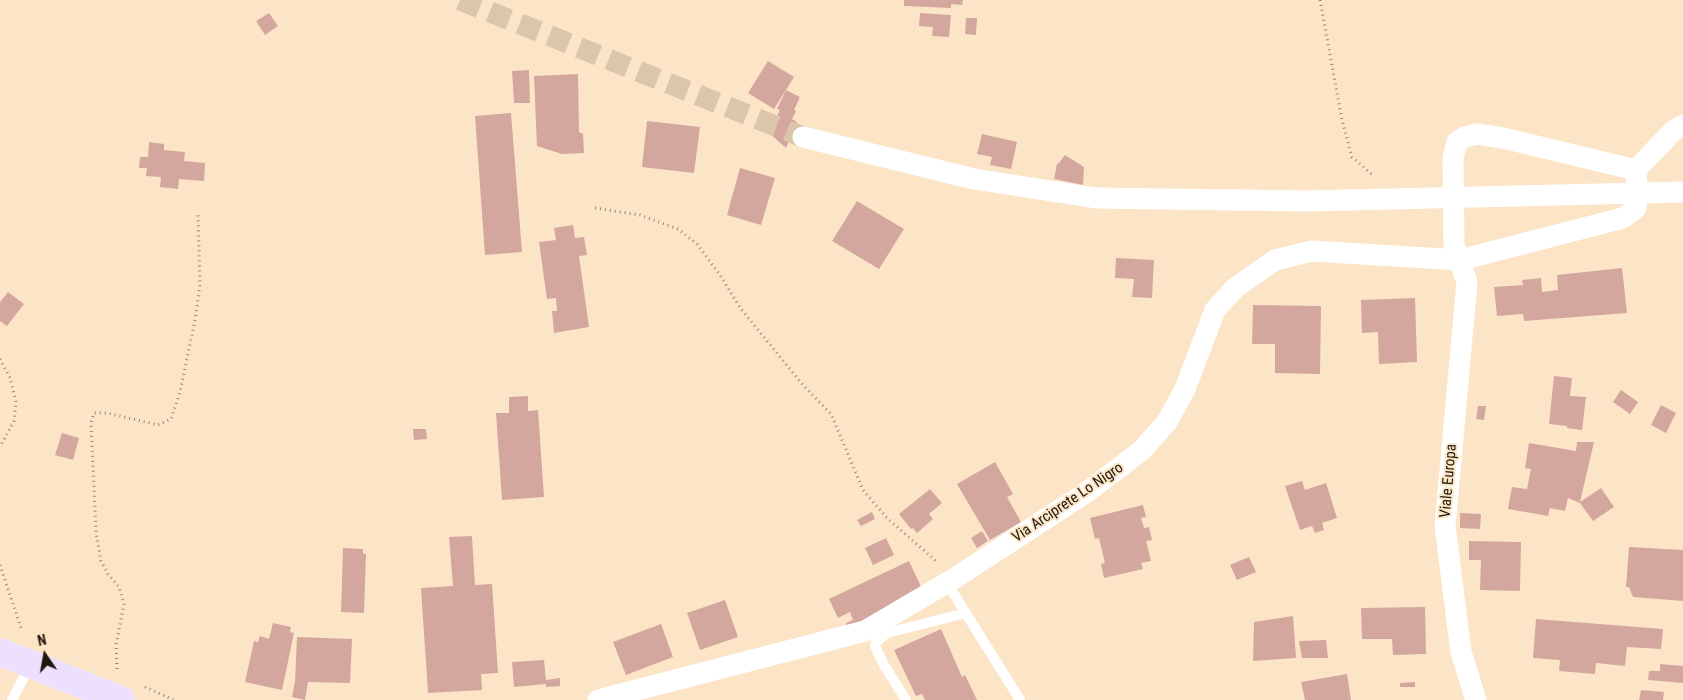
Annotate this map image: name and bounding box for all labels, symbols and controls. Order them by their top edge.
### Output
street label: Viale Europa [1437,443,1461,519]
street label: Via Arciprete Lo Nigro [1009,459,1127,547]
north arrow [20,630,70,680]
text: N [36,632,48,649]

